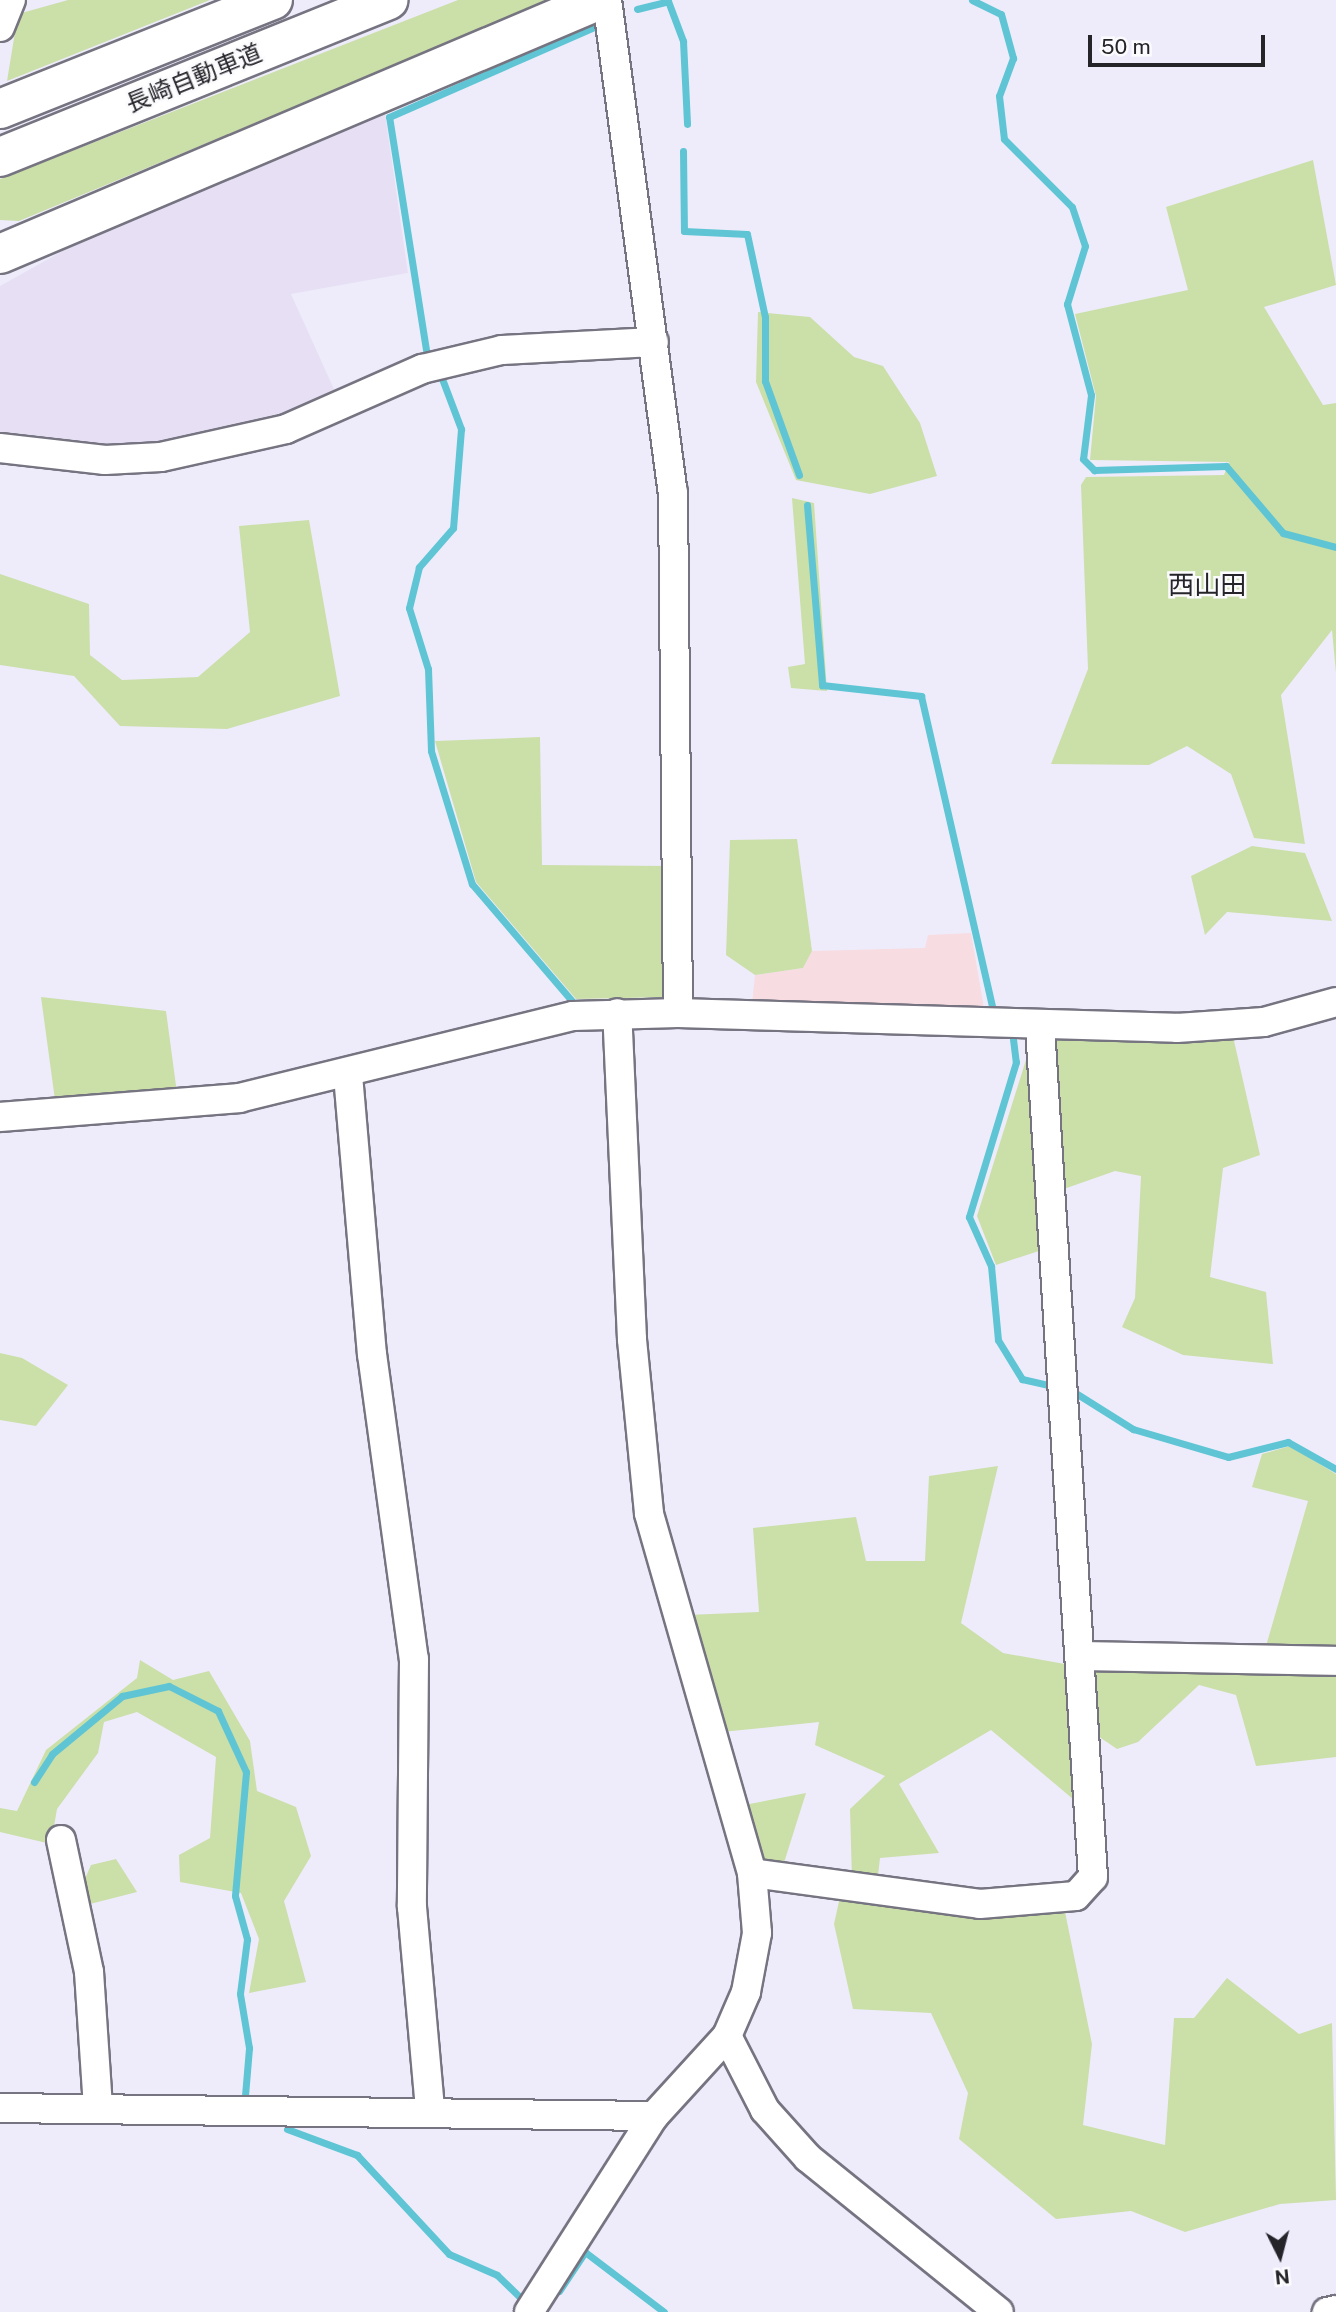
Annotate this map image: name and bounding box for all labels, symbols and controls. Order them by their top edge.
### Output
scale bar [1091,21,1268,65]
text: 50 m [1101,34,1151,59]
street label: 長崎自動車道 [122,38,266,118]
district label: 西山田 [1168,569,1246,601]
north arrow [1245,2221,1315,2291]
text: N [1274,2265,1291,2289]

